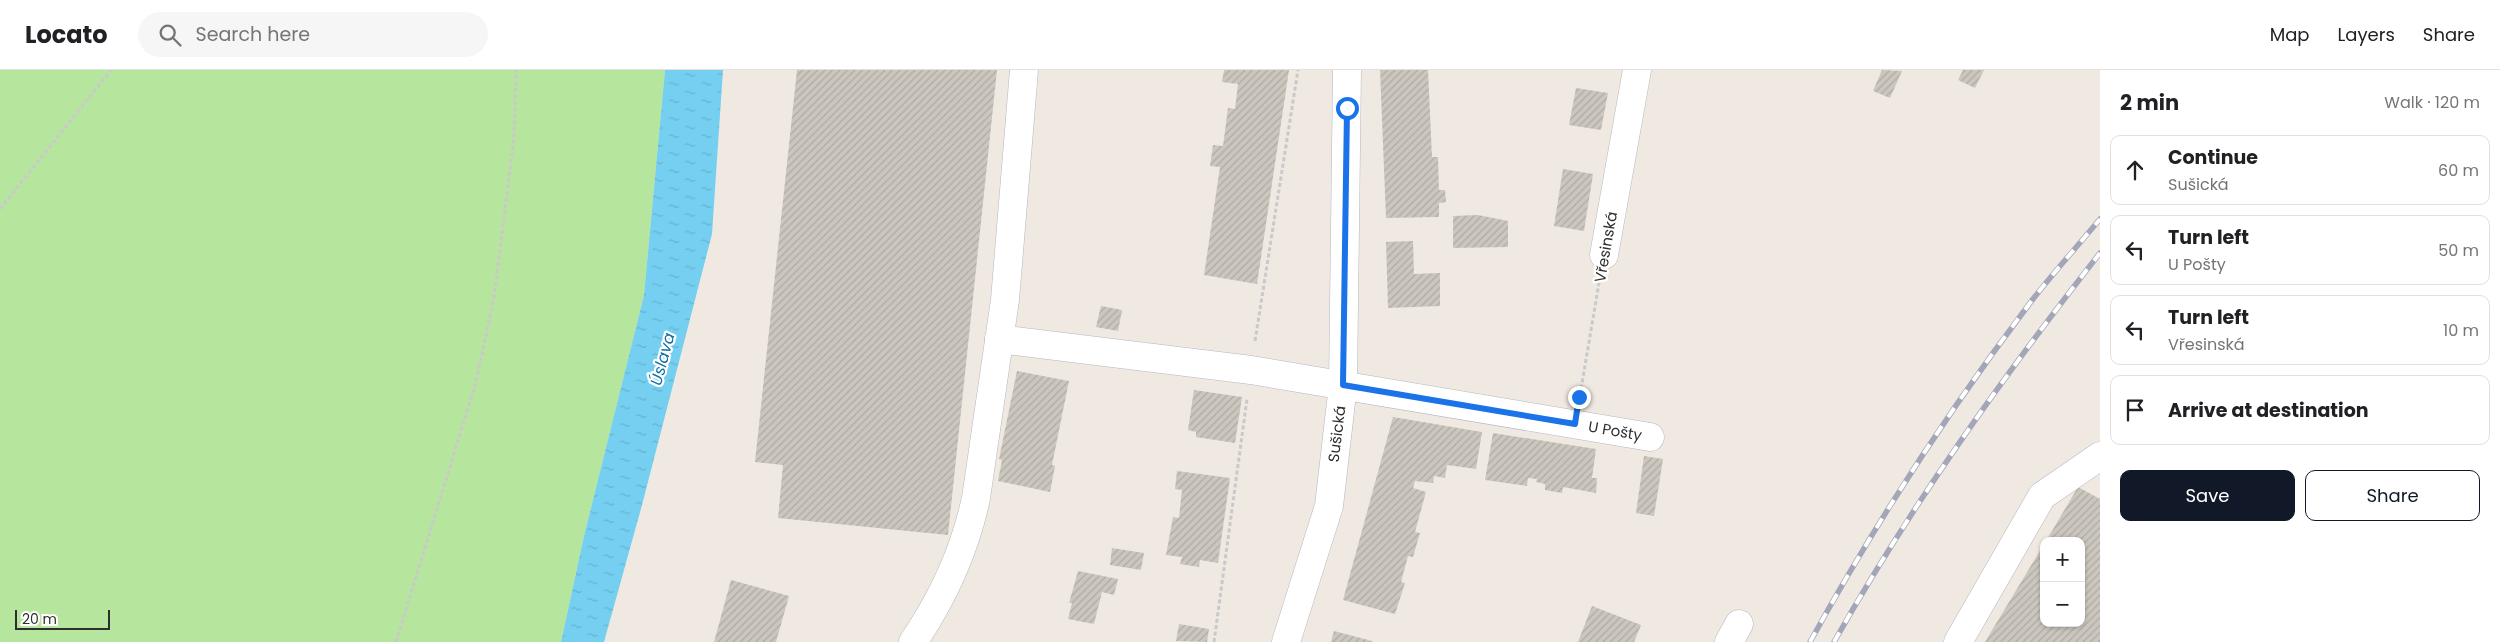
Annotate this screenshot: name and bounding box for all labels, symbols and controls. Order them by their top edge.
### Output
search box [138,12,488,57]
text: Locato [25,18,108,51]
icon: search [156,21,184,49]
text: Search here [196,21,310,48]
text: Map [2270,22,2310,47]
text: Layers [2338,22,2395,47]
text: Share [2423,22,2475,47]
text: 2 min [2120,88,2179,117]
text: Walk · 120 m [2384,91,2480,114]
route start [1336,97,1359,120]
text: Continue [2168,144,2258,171]
icon: ahead [2121,156,2149,184]
text: 60 m [2438,159,2479,182]
text: Sušická [2168,173,2229,196]
street label: Vřesinská [1589,210,1622,284]
text: Turn left [2168,224,2249,251]
icon: left [2121,236,2149,264]
text: 50 m [2438,239,2479,262]
text: U Pošty [2168,253,2226,276]
text: Turn left [2168,304,2249,331]
icon: left [2121,316,2149,344]
text: 10 m [2443,319,2479,342]
water label: Úslava [644,330,681,388]
text: Vřesinská [2168,333,2245,356]
route end [1568,386,1591,409]
icon: arrive [2121,396,2149,424]
text: Arrive at destination [2168,397,2369,424]
street label: Sušická [1323,404,1350,463]
street label: U Pošty [1587,415,1644,446]
button: Save [2120,470,2295,521]
button: Share [2305,470,2480,521]
map controls [2040,537,2085,627]
button: + [2040,537,2085,582]
button: − [2040,582,2085,627]
scale bar [15,607,110,630]
text: 20 m [22,609,57,629]

